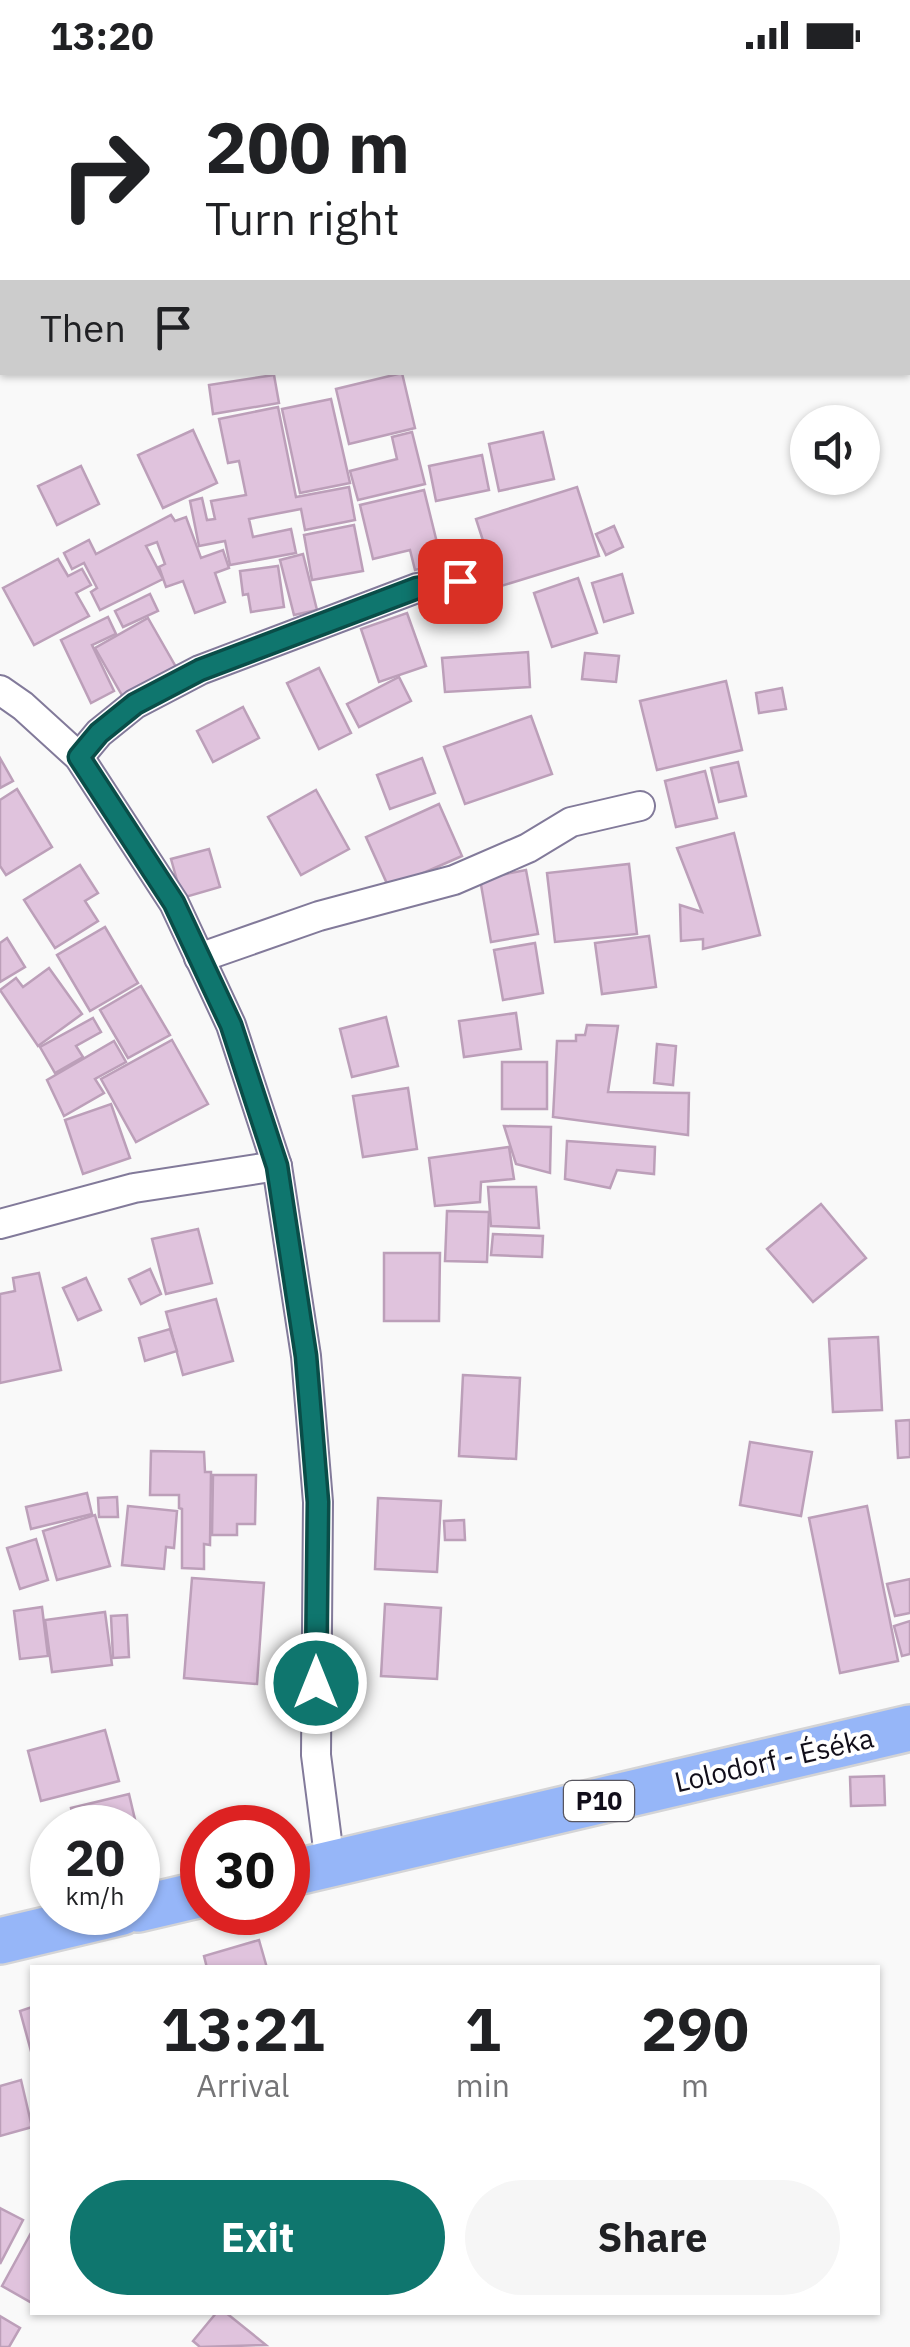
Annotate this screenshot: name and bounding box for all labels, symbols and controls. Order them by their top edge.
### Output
text: 13:20 [50,11,154,60]
text: 200 m [205,101,410,192]
icon: right [40,110,170,240]
text: Turn right [205,189,400,247]
icon: arrive [146,300,201,355]
text: Then [40,303,126,352]
map controls [790,405,880,495]
button: sound [790,405,880,495]
pin [418,539,503,624]
icon: arrive [433,554,488,609]
position arrow [264,1631,368,1735]
street label: Lolodorf - Éséka [671,1719,877,1800]
road number: P10 [564,1781,634,1821]
speed limit sign: 30 [180,1805,310,1935]
text: 20 [65,1825,125,1890]
text: km/h [66,1879,124,1912]
text: 13:21 [161,1989,325,2068]
text: 1 [465,1989,501,2068]
text: 290 [641,1989,749,2068]
text: Arrival [196,2064,290,2106]
text: min [456,2064,510,2106]
text: m [681,2064,709,2106]
button: Exit [70,2180,445,2295]
button: Share [465,2180,840,2295]

